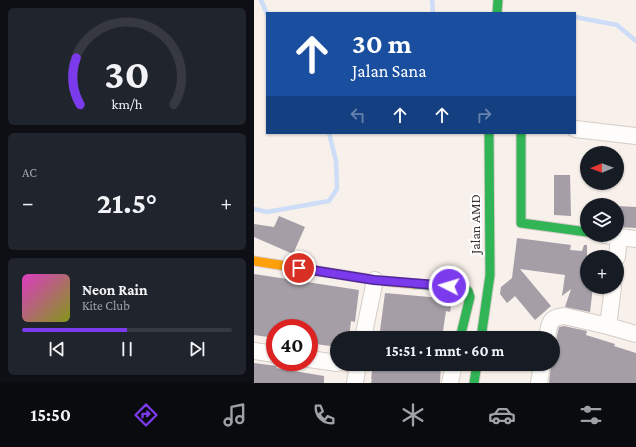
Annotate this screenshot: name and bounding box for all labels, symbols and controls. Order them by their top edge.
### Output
icon: ahead [286,28,338,80]
text: 30 m [352,28,412,59]
text: 30 [104,50,150,96]
text: Jalan Sana [352,61,427,81]
text: km/h [112,95,143,111]
icon: left [347,104,369,126]
icon: ahead [389,104,411,126]
icon: ahead [431,104,453,126]
icon: right [473,104,495,126]
north arrow [580,146,624,190]
map controls [580,146,624,294]
text: AC [22,165,37,180]
text: 21.5° [97,186,157,219]
text: − [22,190,34,215]
text: + [220,190,232,215]
street label: Jalan AMD [467,194,483,256]
button: layers [580,198,624,242]
button: + [580,250,624,294]
pin [282,251,316,285]
icon: arrive [288,257,310,279]
position arrow [428,265,470,307]
text: Neon Rain [82,282,148,298]
text: Kite Club [82,298,130,313]
speed limit sign: 40 [266,319,318,371]
icon: previous [46,338,68,360]
icon: pause [116,338,138,360]
icon: next [186,338,208,360]
text: 15:51 · 1 mnt · 60 m [386,343,504,359]
icon: directions [132,401,160,429]
icon: music [221,401,249,429]
icon: phone [310,401,338,429]
icon: climate [399,401,427,429]
icon: car [488,401,516,429]
icon: filters [577,401,605,429]
text: 15:50 [31,405,71,425]

